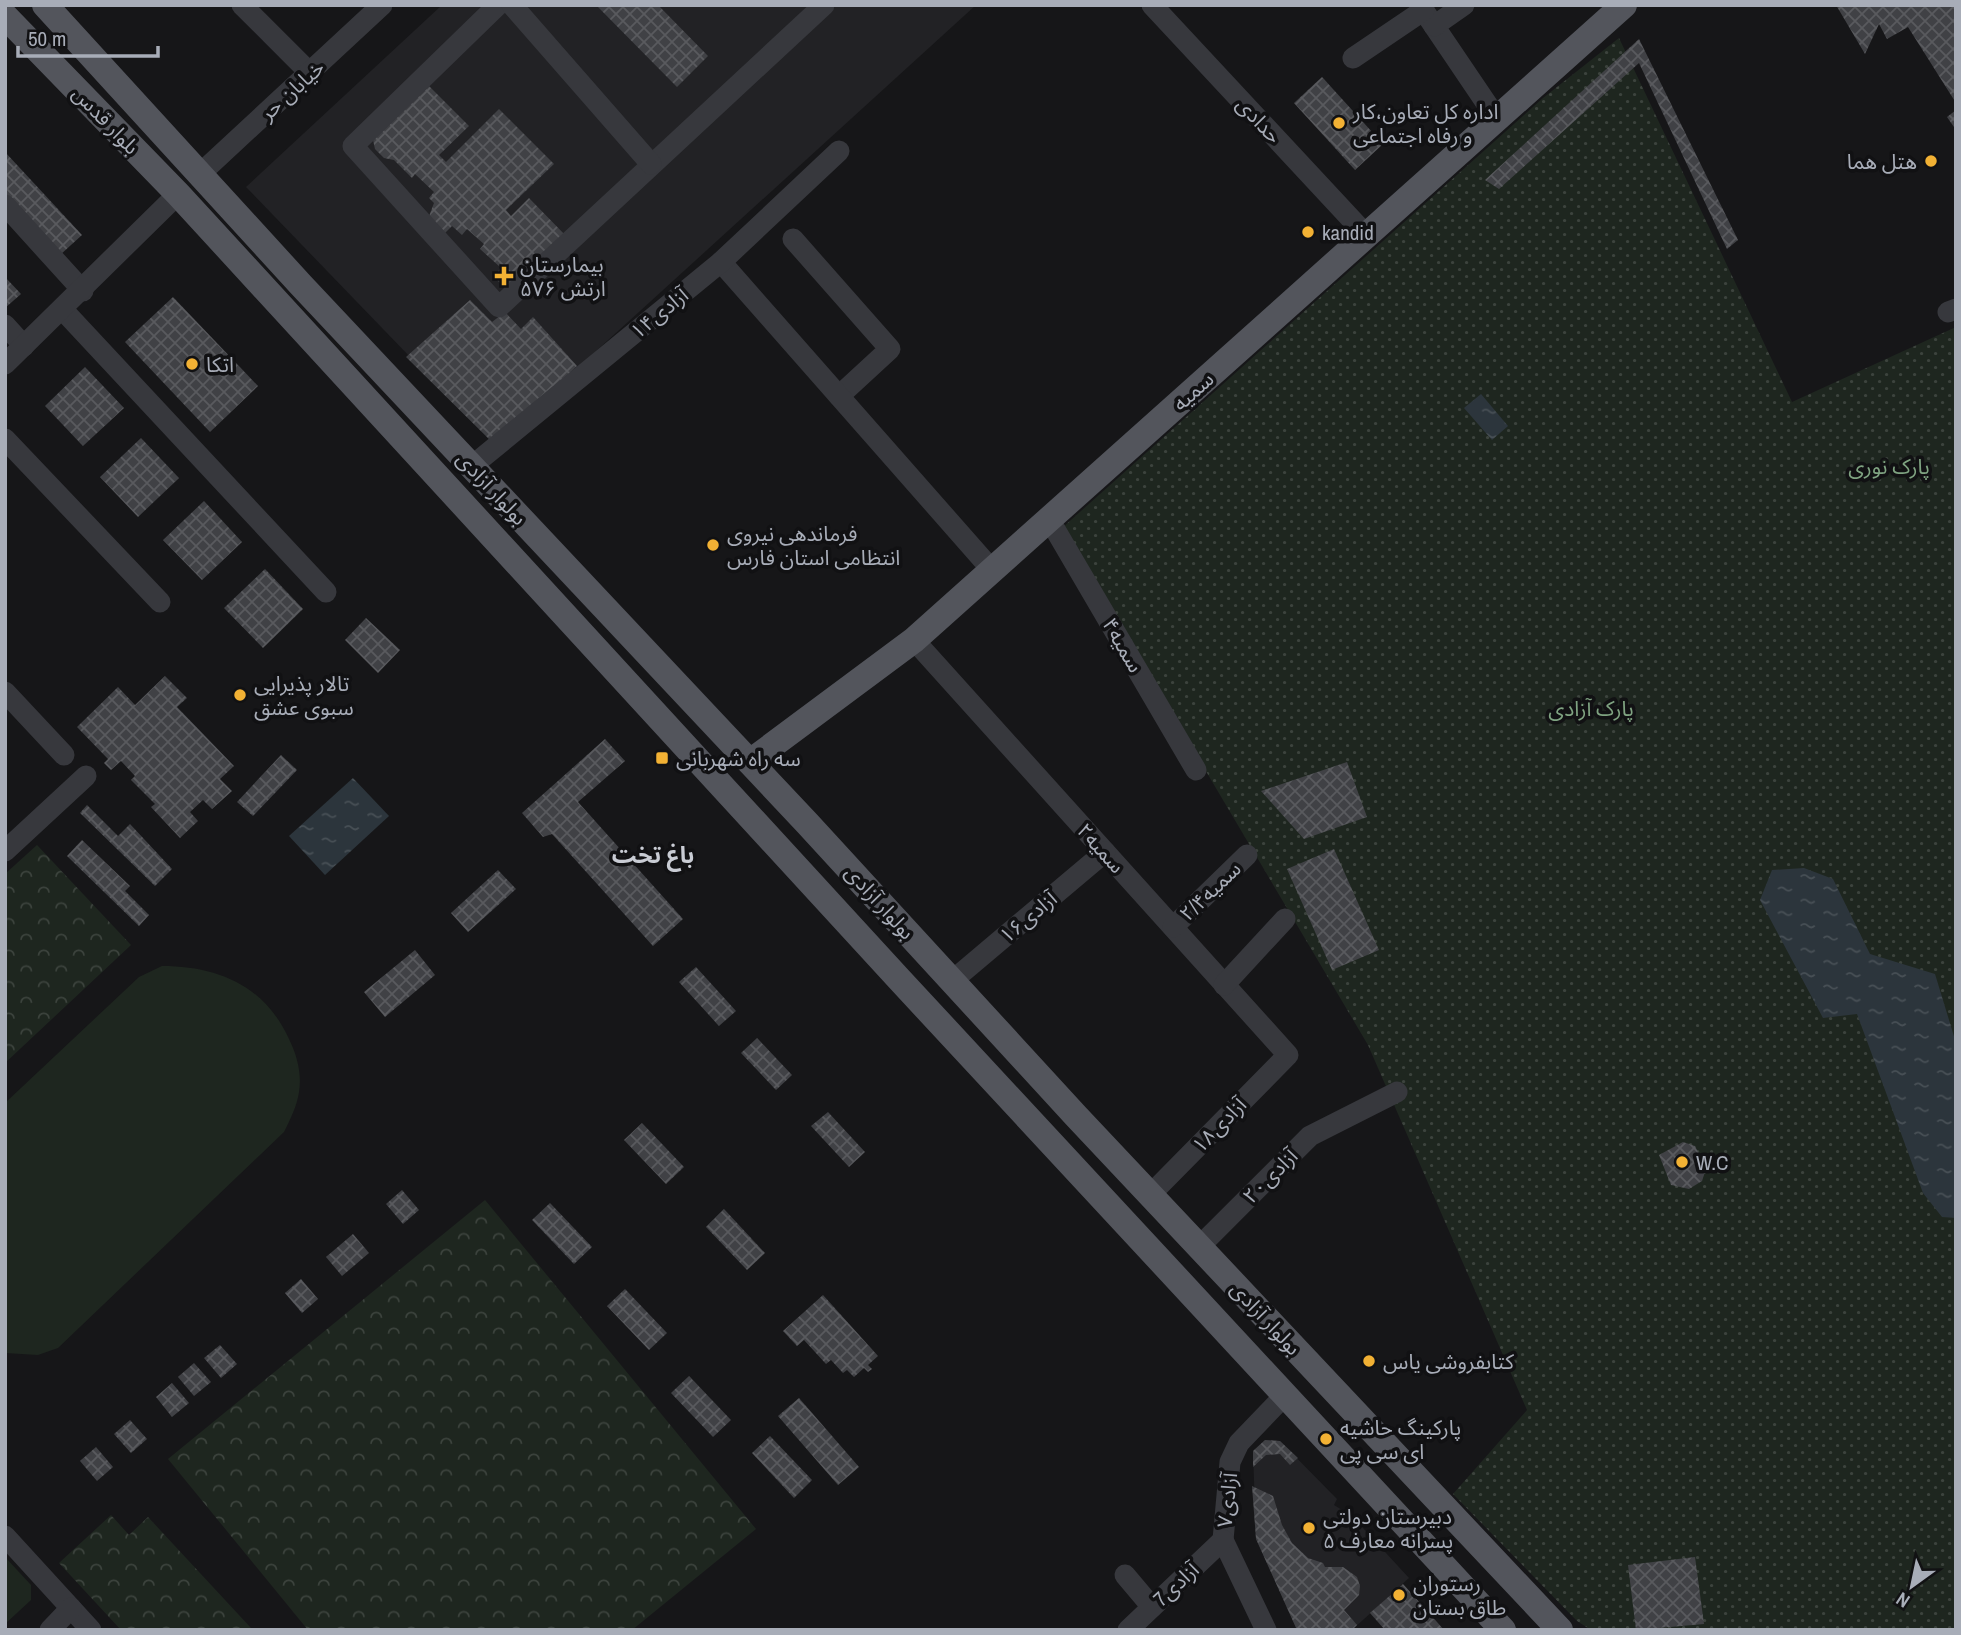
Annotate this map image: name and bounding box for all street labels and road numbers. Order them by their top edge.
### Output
street label: خیابان حر [253,53,331,128]
street label: بلوار قدس [66,79,146,161]
street label: حدادی [1230,90,1288,150]
street label: آزادی۱۴ [624,280,695,345]
street label: سمیه [1166,365,1220,417]
street label: بولوار آزادی [450,445,534,531]
street label: سمیه۴ [1096,612,1150,678]
street label: ۲سمیه [1071,816,1131,880]
street label: سمیه۲/۴ [1173,854,1247,928]
street label: بولوار آزادی [839,858,921,946]
street label: آزادی۱۶ [993,884,1064,950]
street label: آزادی۱۸ [1185,1090,1253,1159]
street label: آزادی۲۰ [1236,1141,1305,1210]
street label: بولوار آزادی [1224,1275,1308,1361]
street label: آزادی۷ [1210,1470,1244,1529]
street label: 7آزادی [1147,1555,1206,1613]

